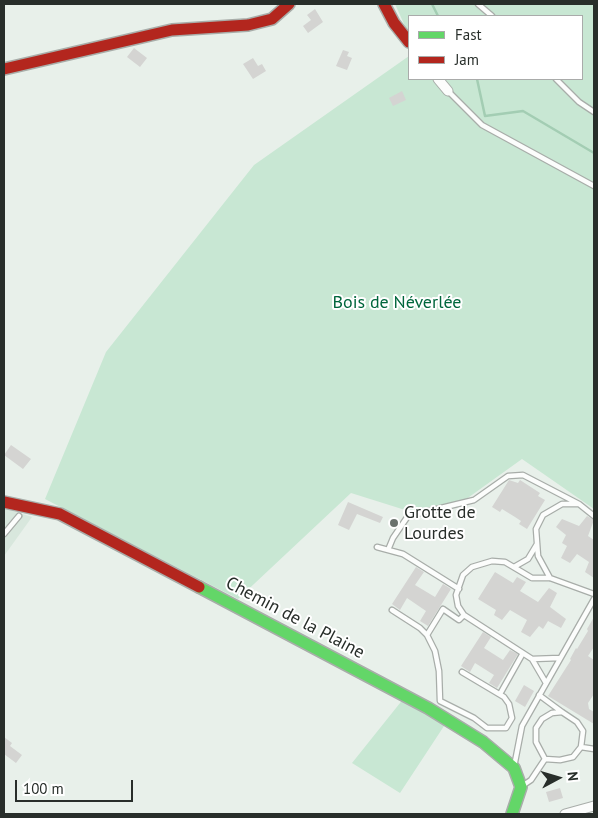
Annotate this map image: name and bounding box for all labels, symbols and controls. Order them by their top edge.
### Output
legend [408,15,583,80]
text: Fast [455,25,482,44]
text: Jam [455,50,479,69]
park label: Bois de Néverlée [333,292,461,314]
place label: Grotte de Lourdes [404,502,476,544]
marker: Grotte de Lourdes [388,517,400,529]
street label: Chemin de la Plaine [222,572,368,664]
north arrow [533,753,583,803]
scale bar [18,770,135,802]
text: N [563,771,582,782]
text: 100 m [23,779,64,798]

